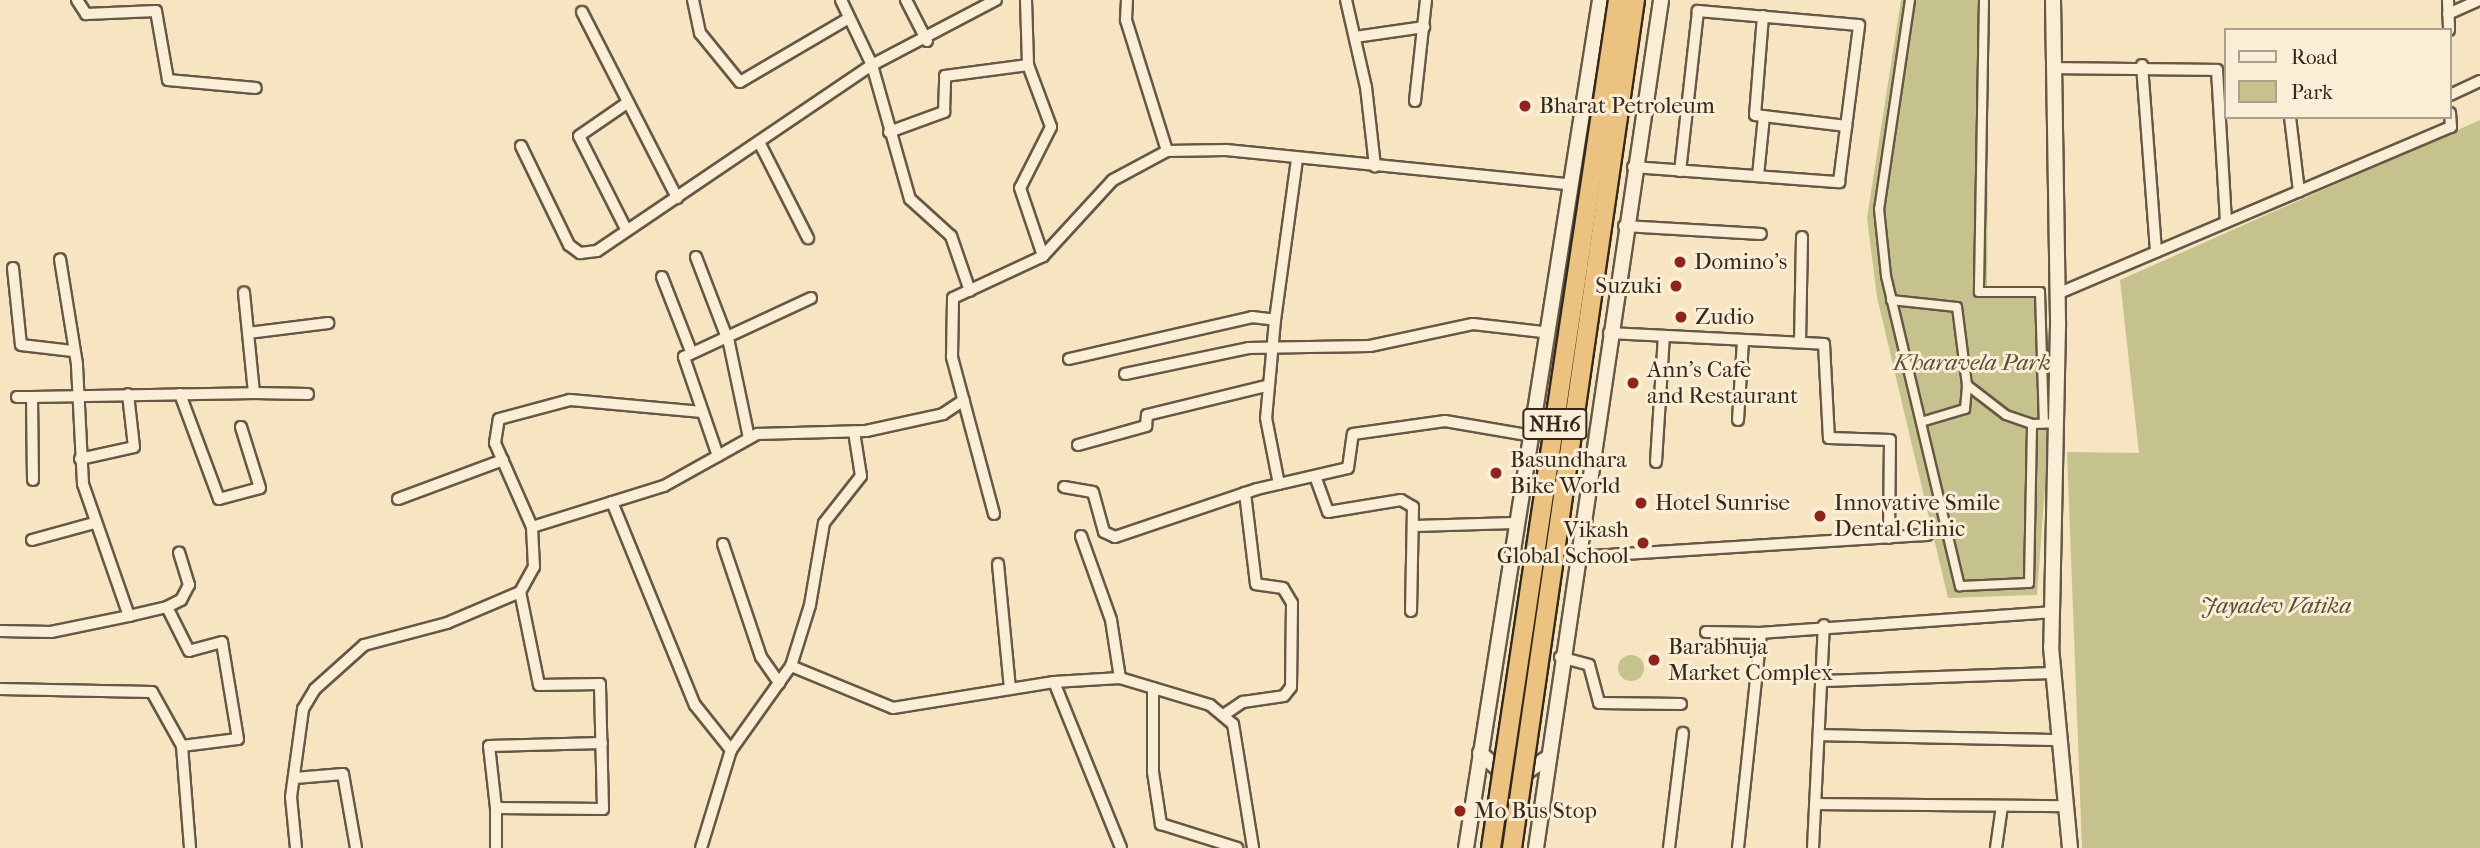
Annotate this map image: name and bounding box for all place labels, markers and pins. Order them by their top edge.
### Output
place label: Bharat Petroleum [1539,92,1715,120]
marker: Bharat Petroleum [1517,98,1533,114]
place label: Domino's [1694,248,1787,276]
marker: Domino's [1672,254,1688,270]
place label: Suzuki [1595,272,1662,300]
marker: Suzuki [1668,278,1684,294]
place label: Zudio [1695,303,1754,331]
marker: Zudio [1673,309,1689,325]
place label: Ann's Cafe and Restaurant [1647,356,1798,410]
marker: Ann's Cafe and Restaurant [1625,375,1641,391]
place label: Basundhara Bike World [1510,446,1627,500]
marker: Basundhara Bike World [1488,465,1504,481]
place label: Hotel Sunrise [1655,489,1790,517]
place label: Innovative Smile Dental Clinic [1834,489,2000,543]
marker: Hotel Sunrise [1633,495,1649,511]
marker: Innovative Smile Dental Clinic [1812,508,1828,524]
place label: Vikash Global School [1497,516,1629,570]
marker: Vikash Global School [1635,535,1651,551]
place label: Barabhuja Market Complex [1668,633,1833,687]
marker: Barabhuja Market Complex [1646,652,1662,668]
place label: Mo Bus Stop [1474,797,1597,825]
marker: Mo Bus Stop [1452,803,1468,819]

